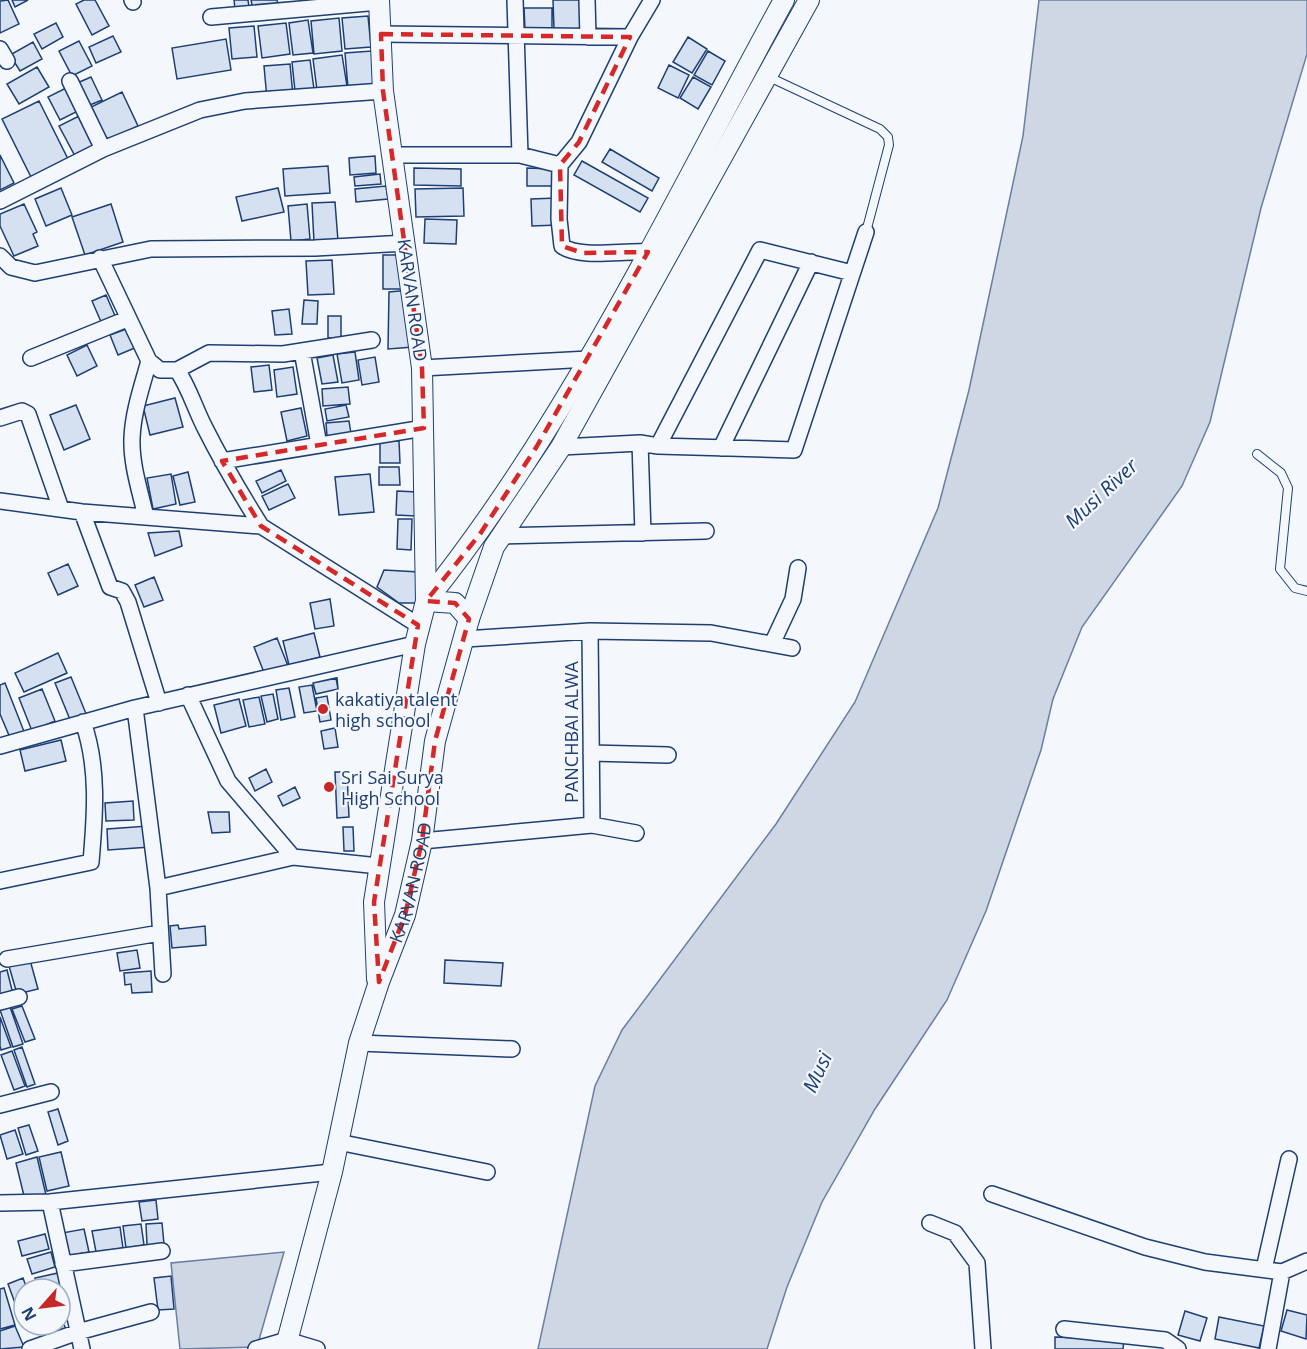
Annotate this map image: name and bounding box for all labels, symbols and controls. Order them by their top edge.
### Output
street label: KARVAN ROAD [393,237,433,363]
water label: Musi River [1059,451,1144,534]
street label: PANCHBAI ALWA [559,660,583,803]
place label: kakatiya talent high school [335,687,457,732]
marker: kakatiya talent high school [316,702,330,716]
place label: Sri Sai Surya High School [341,765,444,810]
marker: Sri Sai Surya High School [322,780,336,794]
street label: KARVAN ROAD [383,821,436,946]
water label: Musi [796,1046,838,1097]
north arrow [12,1277,72,1337]
text: N [16,1303,42,1325]

